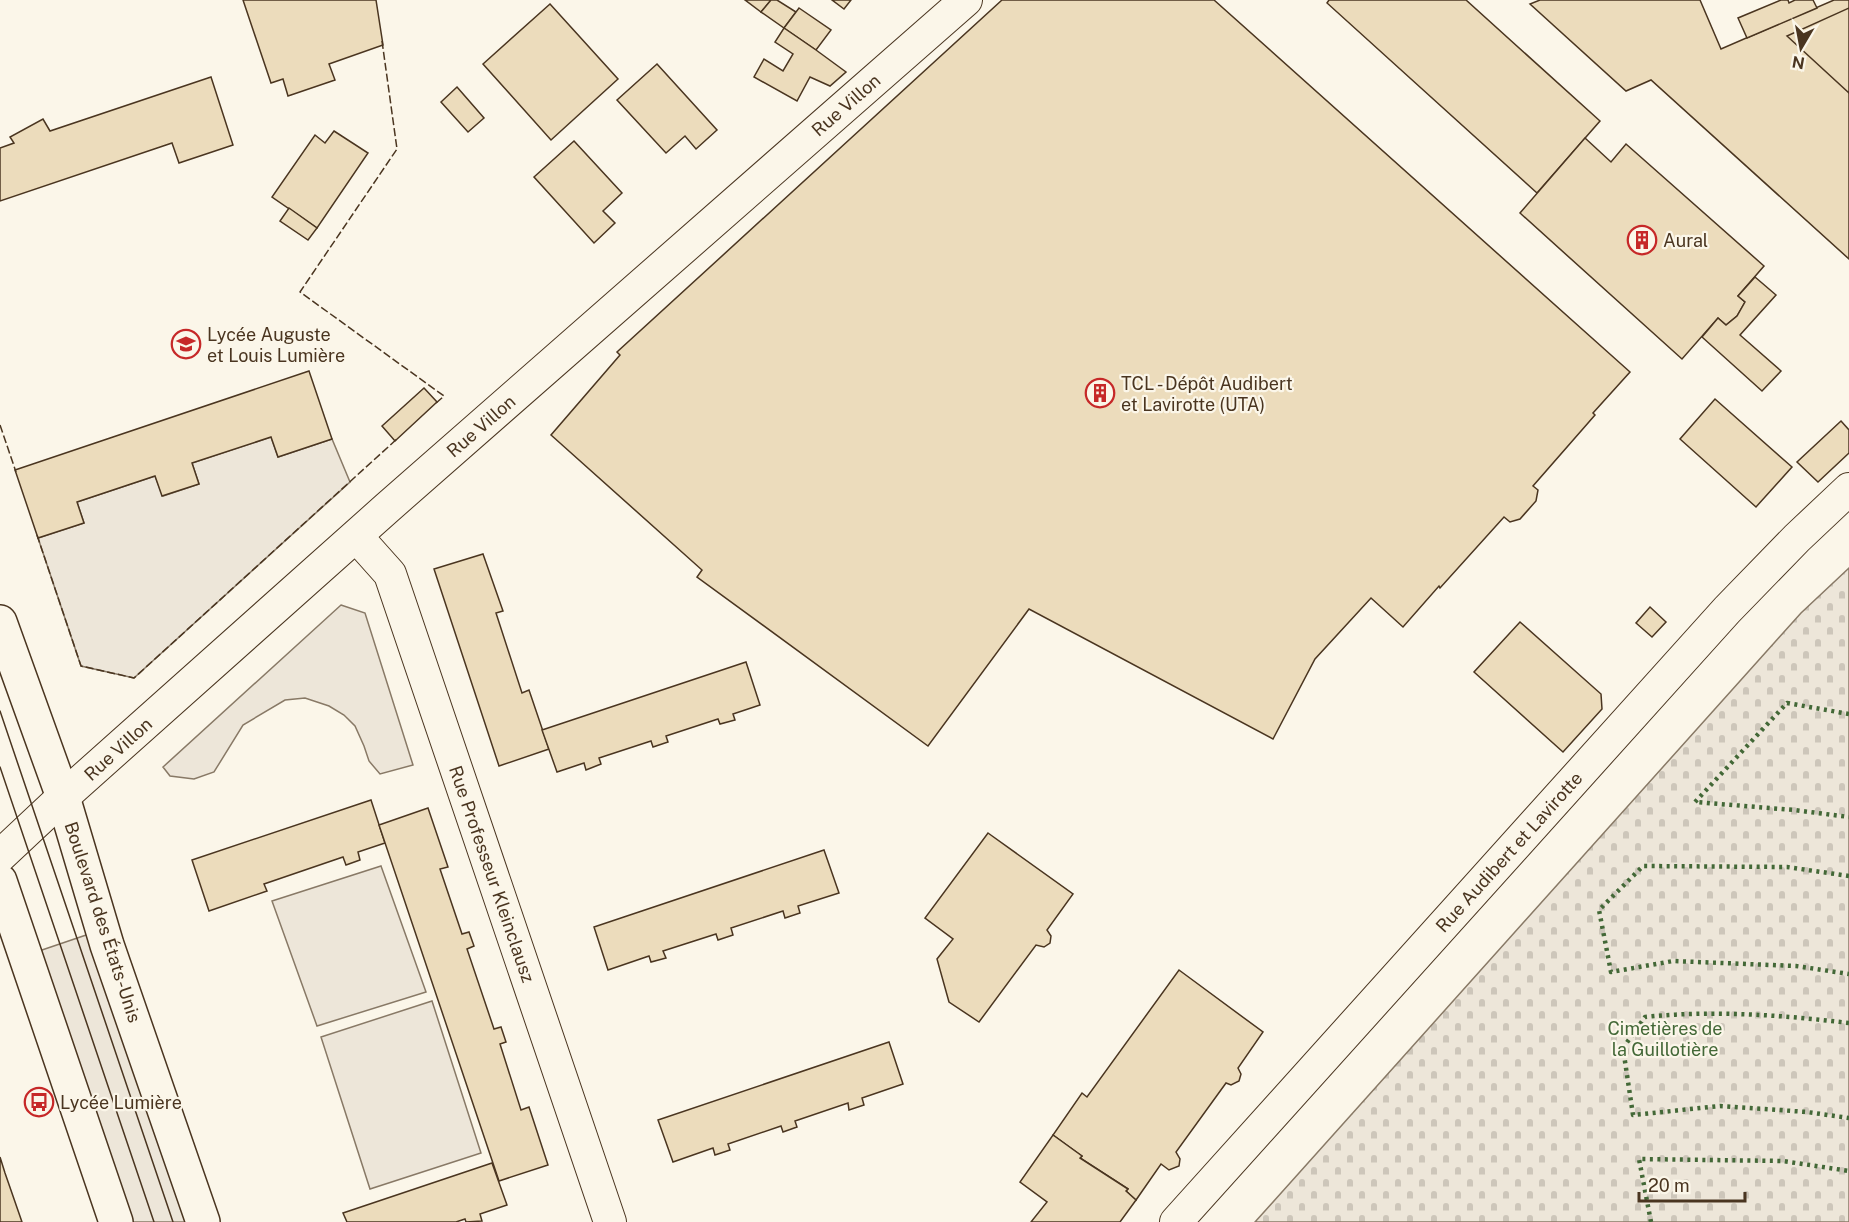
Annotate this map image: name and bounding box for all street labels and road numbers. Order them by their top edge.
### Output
street label: Rue Villon [807,70,885,140]
street label: Rue Villon [442,391,520,461]
street label: Rue Villon [80,713,156,785]
street label: Rue Professeur Kleinclausz [445,763,539,985]
street label: Rue Audibert et Lavirotte [1431,767,1587,937]
street label: Boulevard des États-Unis [61,819,146,1025]

